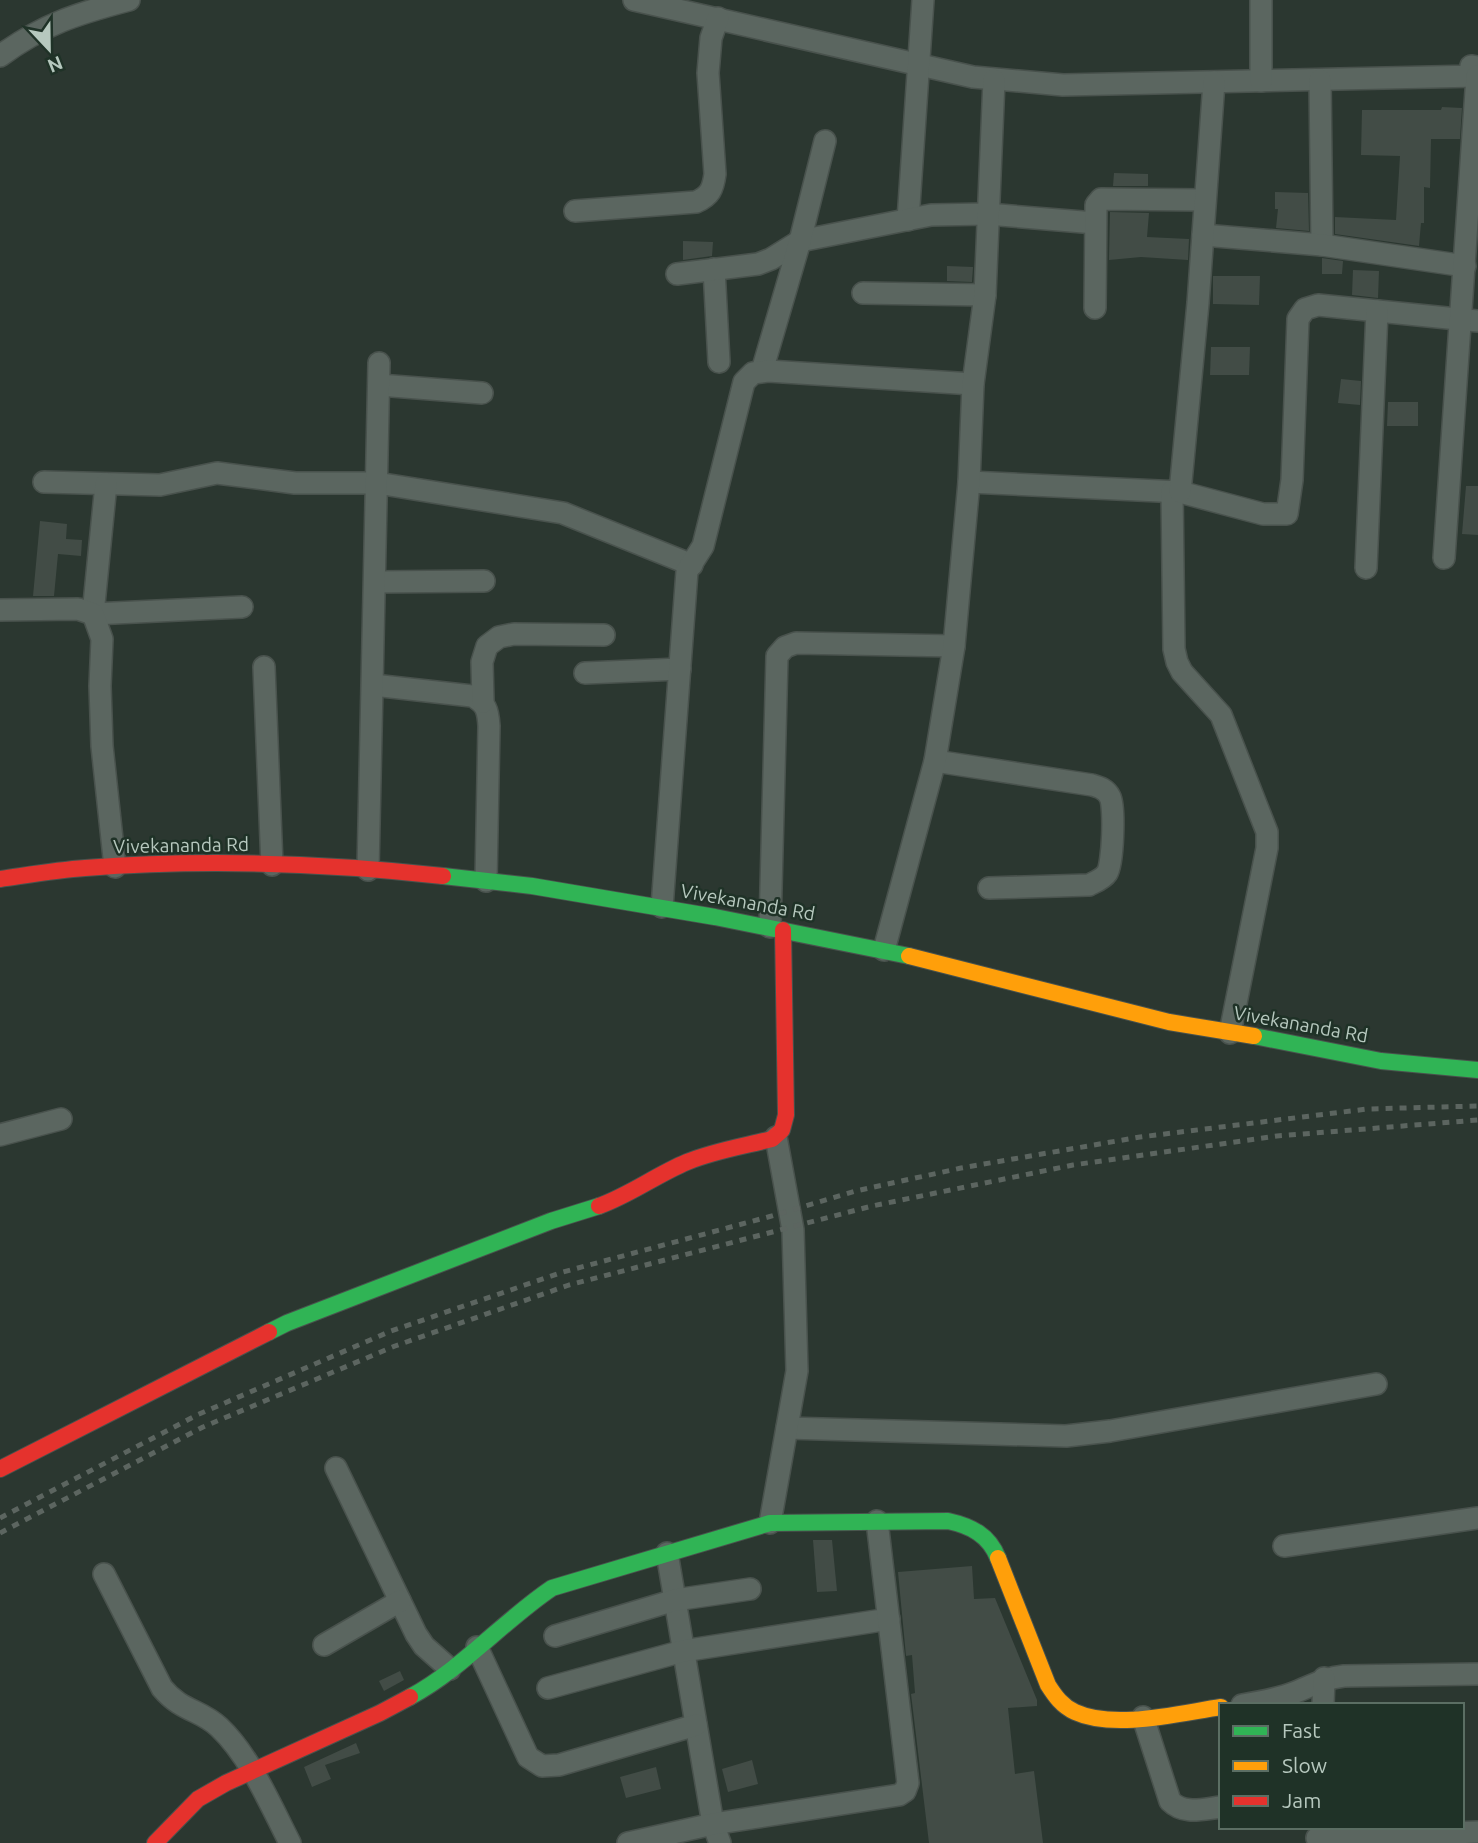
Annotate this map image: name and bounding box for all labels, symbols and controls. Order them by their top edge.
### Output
north arrow [14,14,84,84]
text: N [45,52,66,78]
street label: Vivekananda Rd [113,833,249,857]
street label: Vivekananda Rd [679,879,817,925]
street label: Vivekananda Rd [1232,1001,1370,1047]
legend [1219,1703,1464,1829]
text: Fast [1282,1718,1320,1742]
text: Slow [1282,1753,1327,1777]
text: Jam [1282,1788,1321,1812]

